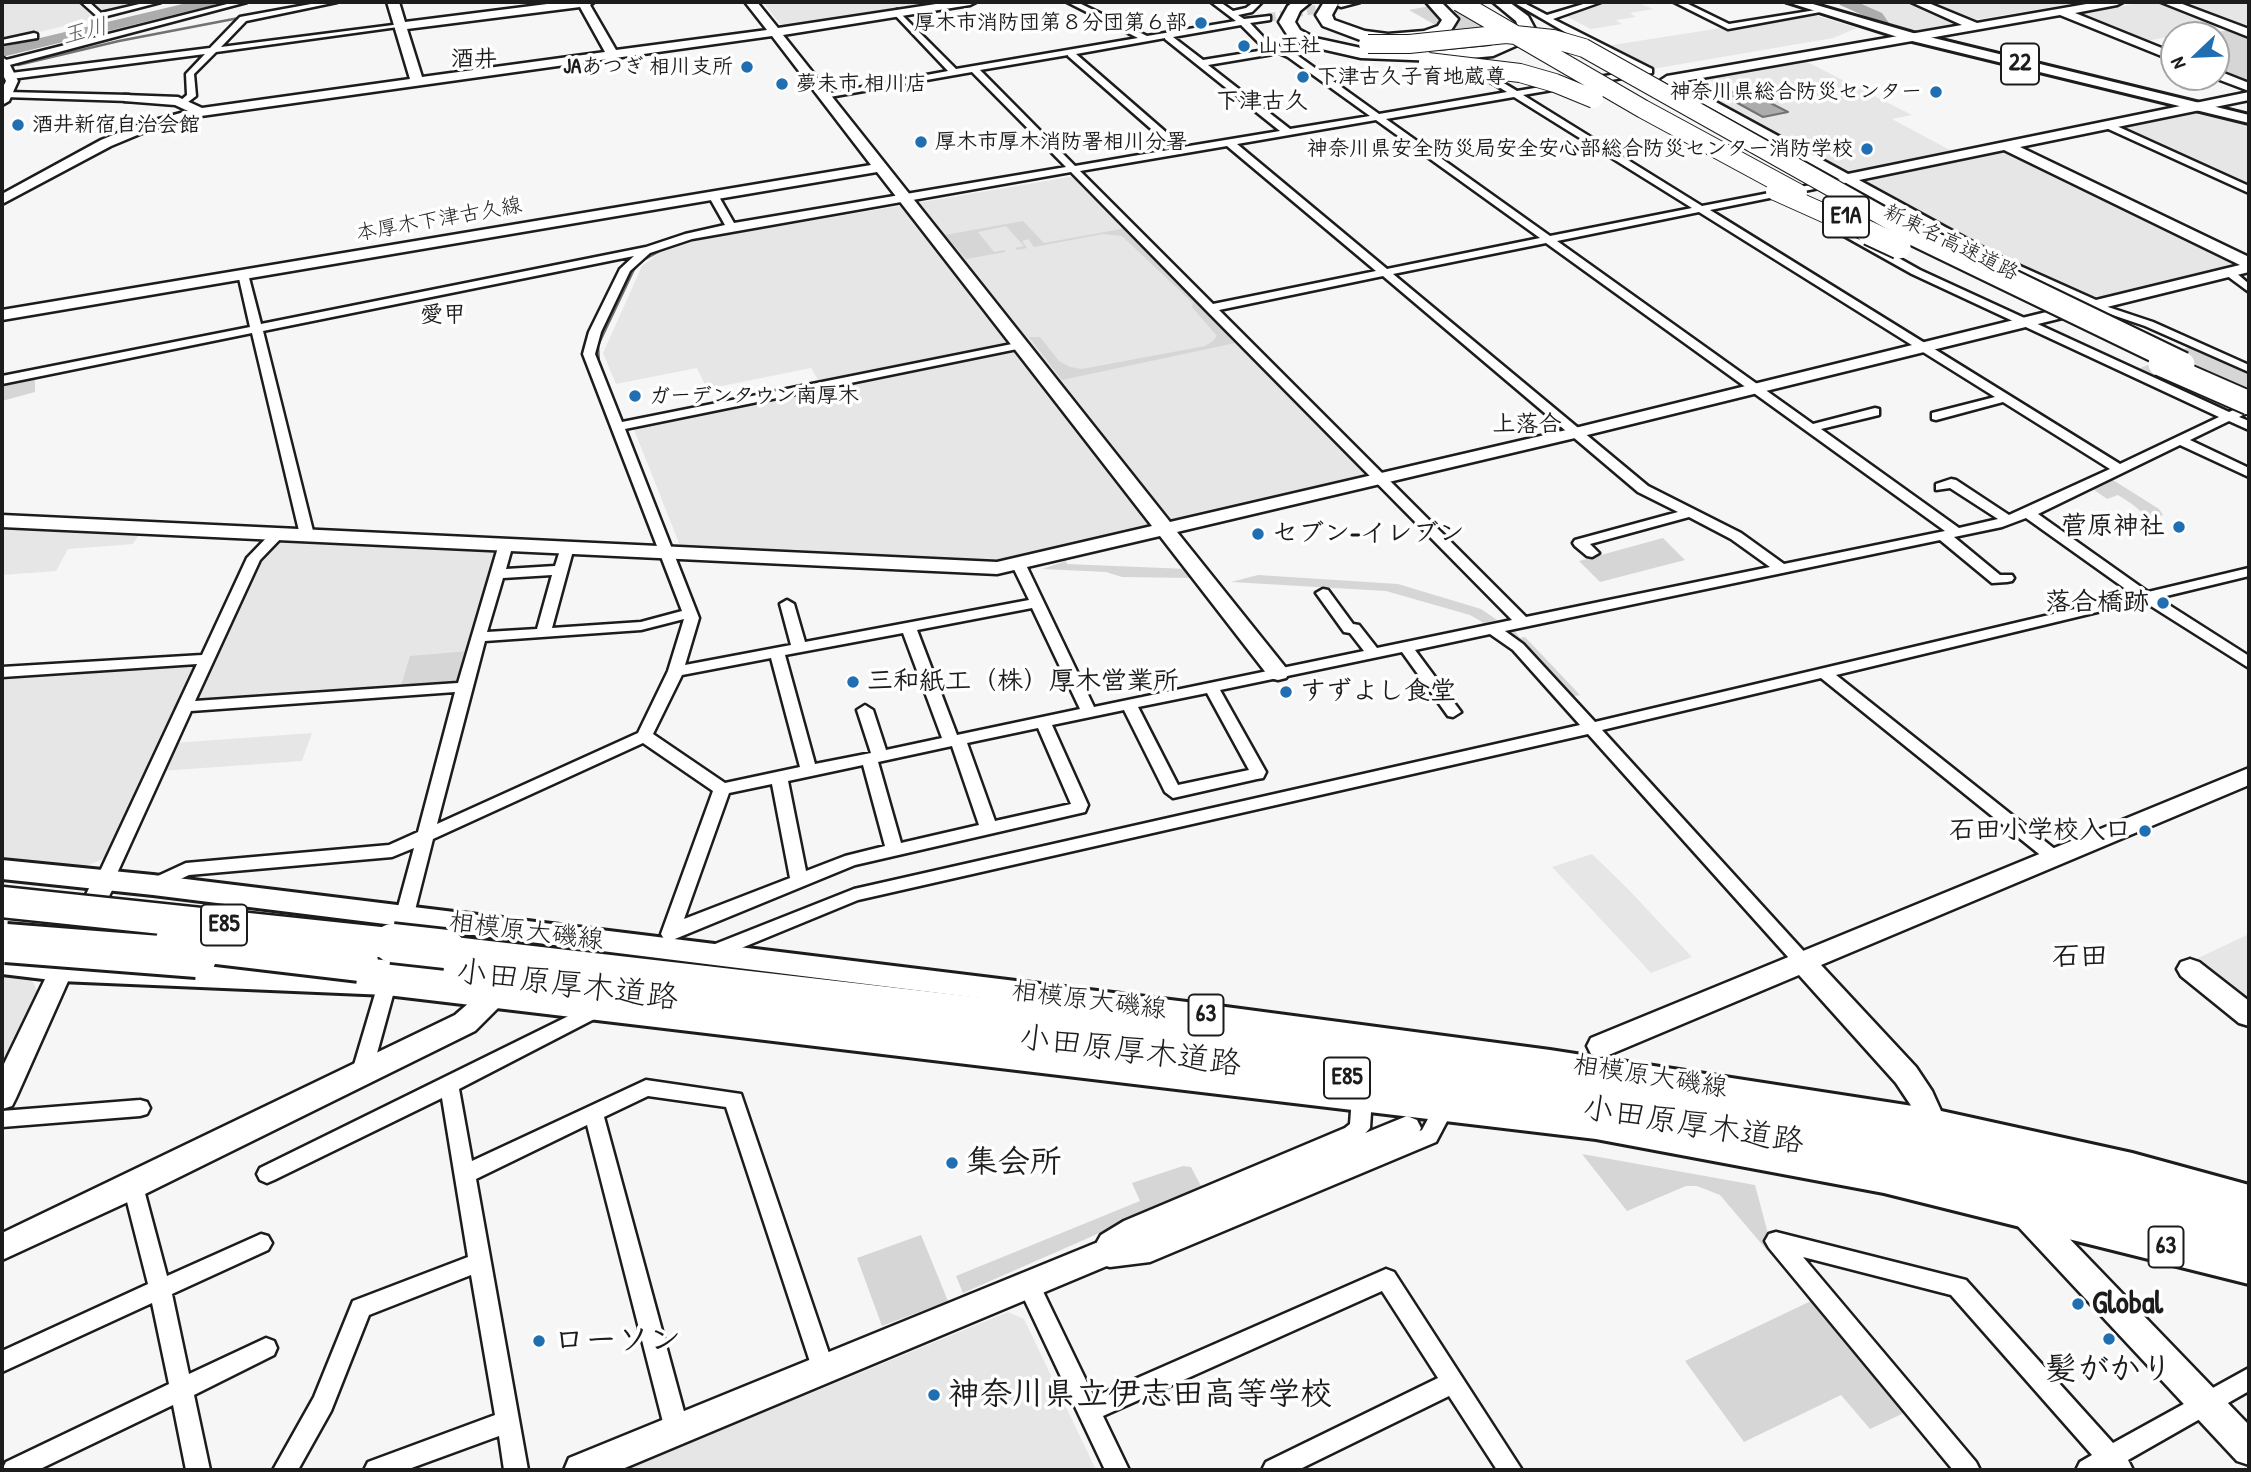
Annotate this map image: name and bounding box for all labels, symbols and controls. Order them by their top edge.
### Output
place label: 厚木市消防団第８分団第６部 [914,10,1187,36]
water label: 玉川 [59,13,111,51]
marker: 厚木市消防団第８分団第６部 [1193,15,1209,31]
north arrow [2160,21,2230,91]
place label: 山王社 [1258,33,1321,59]
marker: 山王社 [1236,38,1252,54]
road number: 22 [2001,43,2039,84]
district label: 酒井 [451,46,497,74]
place label: JAあつぎ 相川支所 [563,54,733,80]
text: N [2164,54,2191,73]
marker: JAあつぎ 相川支所 [739,59,755,75]
place label: 下津古久子育地蔵尊 [1317,64,1506,90]
marker: 下津古久子育地蔵尊 [1295,69,1311,85]
place label: 夢未市 相川店 [796,71,927,97]
marker: 夢未市 相川店 [774,76,790,92]
place label: 神奈川県総合防災センター [1670,79,1922,105]
marker: 神奈川県総合防災センター [1928,84,1944,100]
district label: 下津古久 [1216,88,1308,116]
place label: 酒井新宿自治会館 [32,112,200,138]
marker: 酒井新宿自治会館 [10,117,26,133]
place label: 厚木市厚木消防署相川分署 [935,129,1187,155]
marker: 厚木市厚木消防署相川分署 [913,134,929,150]
place label: 神奈川県安全防災局安全安心部総合防災センター消防学校 [1307,136,1853,162]
marker: 神奈川県安全防災局安全安心部総合防災センター消防学校 [1859,141,1875,157]
street label: 本厚木下津古久線 [354,193,524,247]
road number: E1A [1823,196,1869,238]
street label: 新東名高速道路 [1879,199,2023,287]
district label: 愛甲 [420,302,466,330]
place label: ガーデンタウン南厚木 [649,383,859,409]
marker: ガーデンタウン南厚木 [627,388,643,404]
district label: 上落合 [1493,411,1561,439]
place label: 菅原神社 [2061,511,2165,543]
place label: セブン-イレブン [1272,518,1465,550]
marker: 菅原神社 [2171,519,2187,535]
marker: セブン-イレブン [1250,526,1266,542]
place label: 落合橋跡 [2045,587,2149,619]
marker: 落合橋跡 [2155,595,2171,611]
place label: 三和紙工（株）厚木営業所 [867,666,1179,698]
marker: 三和紙工（株）厚木営業所 [845,674,861,690]
place label: すずよし食堂 [1300,676,1456,708]
marker: すずよし食堂 [1278,684,1294,700]
place label: 石田小学校入口 [1949,815,2131,847]
marker: 石田小学校入口 [2137,823,2153,839]
road number: E85 [201,904,247,945]
street label: 相模原大磯線 [447,907,605,957]
district label: 石田 [2052,941,2108,975]
street label: 小田原厚木道路 [453,953,681,1019]
street label: 相模原大磯線 [1010,976,1168,1026]
road number: 63 [1188,995,1224,1036]
street label: 小田原厚木道路 [1016,1019,1244,1085]
street label: 相模原大磯線 [1571,1049,1729,1105]
road number: E85 [1324,1058,1370,1098]
street label: 小田原厚木道路 [1579,1090,1807,1162]
place label: 集会所 [966,1144,1062,1182]
marker: 集会所 [944,1155,960,1171]
road number: 63 [2148,1226,2184,1268]
place label: Global [2092,1285,2163,1323]
marker: Global [2070,1296,2086,1312]
place label: ローソン [553,1322,681,1360]
marker: 髪がかり [2101,1331,2117,1347]
marker: ローソン [531,1333,547,1349]
place label: 髪がかり [2045,1351,2173,1389]
place label: 神奈川県立伊志田高等学校 [948,1376,1332,1414]
marker: 神奈川県立伊志田高等学校 [926,1387,942,1403]

